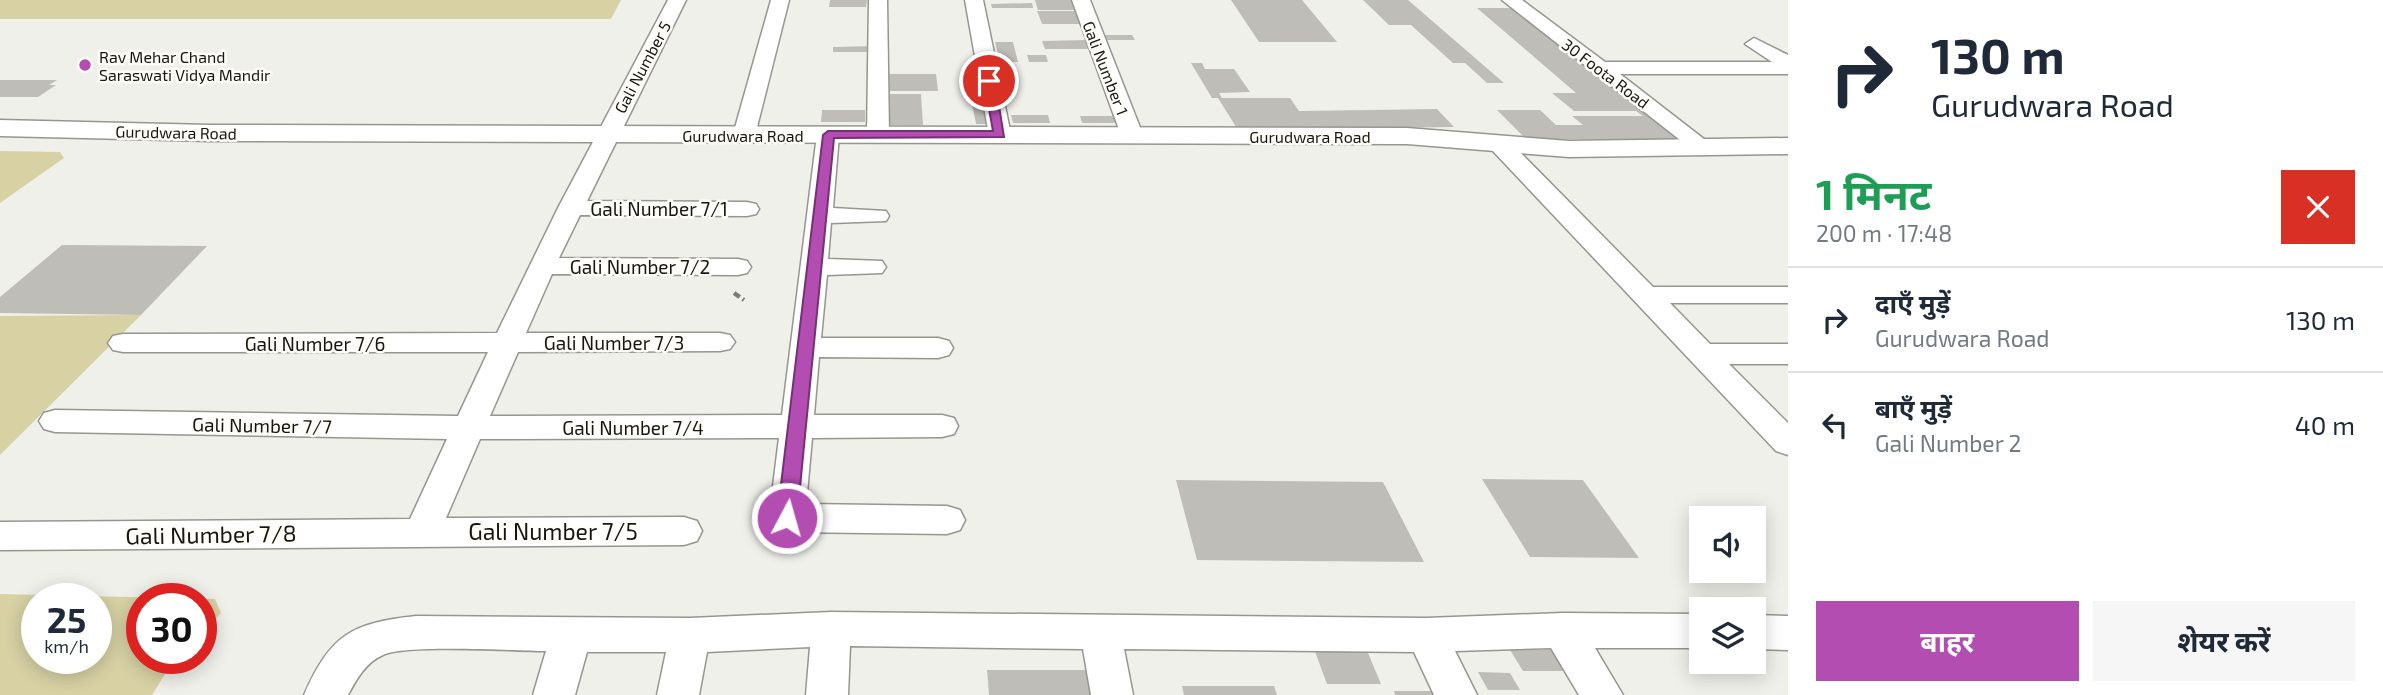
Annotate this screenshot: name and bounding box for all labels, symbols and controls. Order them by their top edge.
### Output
street label: Gali Number 5 [610,18,674,116]
street label: Gali Number 1 [1079,18,1133,118]
text: 130 m [1931,25,2065,84]
icon: right [1816,28,1907,119]
street label: 30 Foota Road [1559,34,1653,112]
place label: Rav Mehar Chand Saraswati Vidya Mandir [99,47,271,84]
pin [959,51,1019,111]
marker: Rav Mehar Chand Saraswati Vidya Mandir [77,57,93,73]
icon: arrive [970,62,1008,100]
text: Gurudwara Road [1931,85,2174,123]
street label: Gurudwara Road [115,121,237,143]
street label: Gurudwara Road [682,126,804,145]
street label: Gurudwara Road [1249,127,1371,146]
text: 1 मिनट [1816,168,1931,218]
button: close [2281,170,2355,244]
street label: Gali Number 7/1 [590,197,728,220]
text: 200 m · 17:48 [1816,219,1952,247]
street label: Gali Number 7/2 [570,255,710,278]
text: दाएँ मुड़ें [1875,287,1950,318]
icon: right [1816,301,1854,339]
text: 130 m [2286,304,2355,335]
text: Gurudwara Road [1875,324,2050,352]
street label: Gali Number 7/3 [544,331,684,354]
street label: Gali Number 7/6 [245,332,385,355]
text: बाएँ मुड़ें [1875,392,1952,423]
icon: left [1816,406,1854,444]
text: 40 m [2295,409,2355,440]
street label: Gali Number 7/7 [192,412,332,438]
street label: Gali Number 7/4 [562,416,704,439]
text: Gali Number 2 [1875,429,2021,457]
position arrow [750,481,824,555]
map controls [1689,506,1766,674]
button: sound [1689,506,1766,583]
street label: Gali Number 7/5 [468,517,638,545]
street label: Gali Number 7/8 [125,519,297,549]
speed limit sign: 30 [126,583,217,674]
button: layers [1689,597,1766,674]
text: 25 [47,598,86,640]
button: बाहर [1816,601,2079,681]
button: शेयर करें [2093,601,2355,681]
text: km/h [44,635,89,657]

